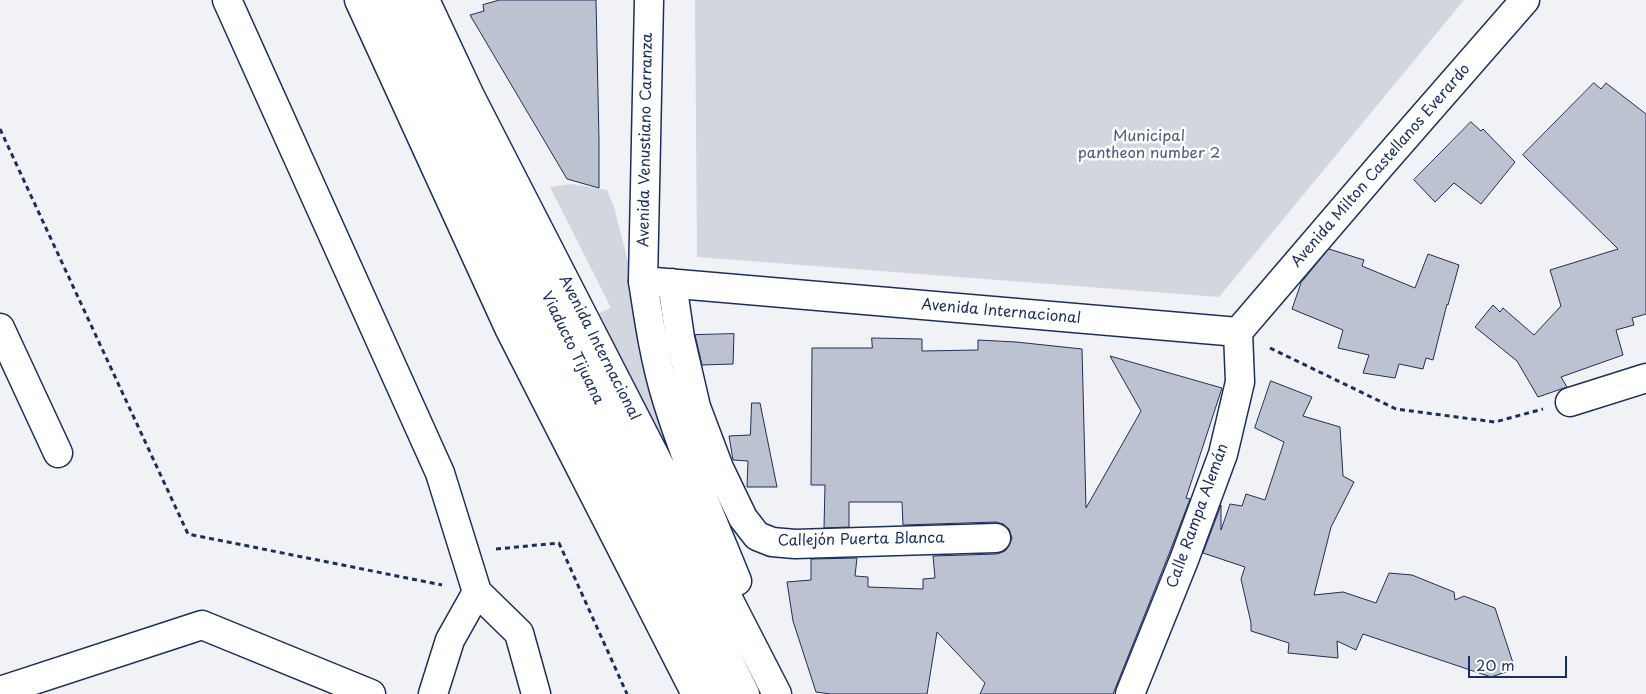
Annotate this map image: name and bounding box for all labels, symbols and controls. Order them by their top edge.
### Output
street label: Avenida Venustiano Carranza [635,33,657,247]
street label: Avenida Milton Castellanos Everardo [1288,61,1474,271]
park label: Municipal pantheon number 2 [1078,128,1220,163]
street label: Avenida Internacional [555,273,643,423]
street label: Viaducto Tijuana [537,289,607,407]
street label: Avenida Internacional [921,296,1081,328]
street label: Calle Rampa Alemán [1163,441,1233,591]
street label: Callejón Puerta Blanca [777,530,945,550]
scale bar [1471,646,1570,678]
text: 20 m [1476,653,1515,676]

